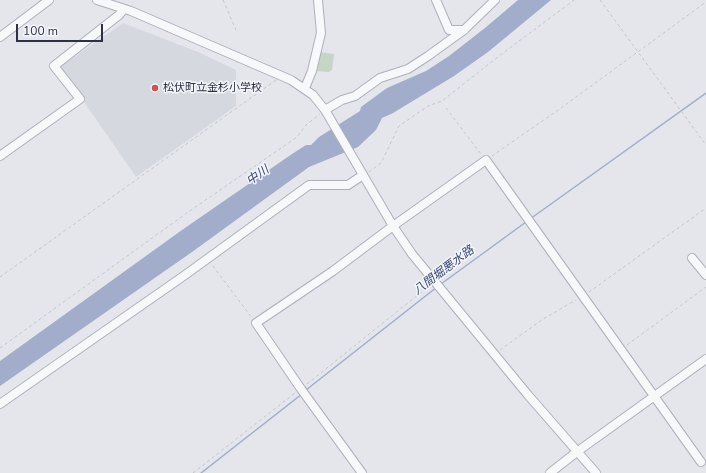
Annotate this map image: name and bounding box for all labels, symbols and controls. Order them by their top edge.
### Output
scale bar [18,16,105,42]
text: 100 m [23,23,58,39]
place label: 松伏町立金杉小学校 [163,81,262,95]
marker: 松伏町立金杉小学校 [150,83,160,93]
water label: 中川 [244,163,272,189]
water label: 八間堀悪水路 [411,244,477,298]

